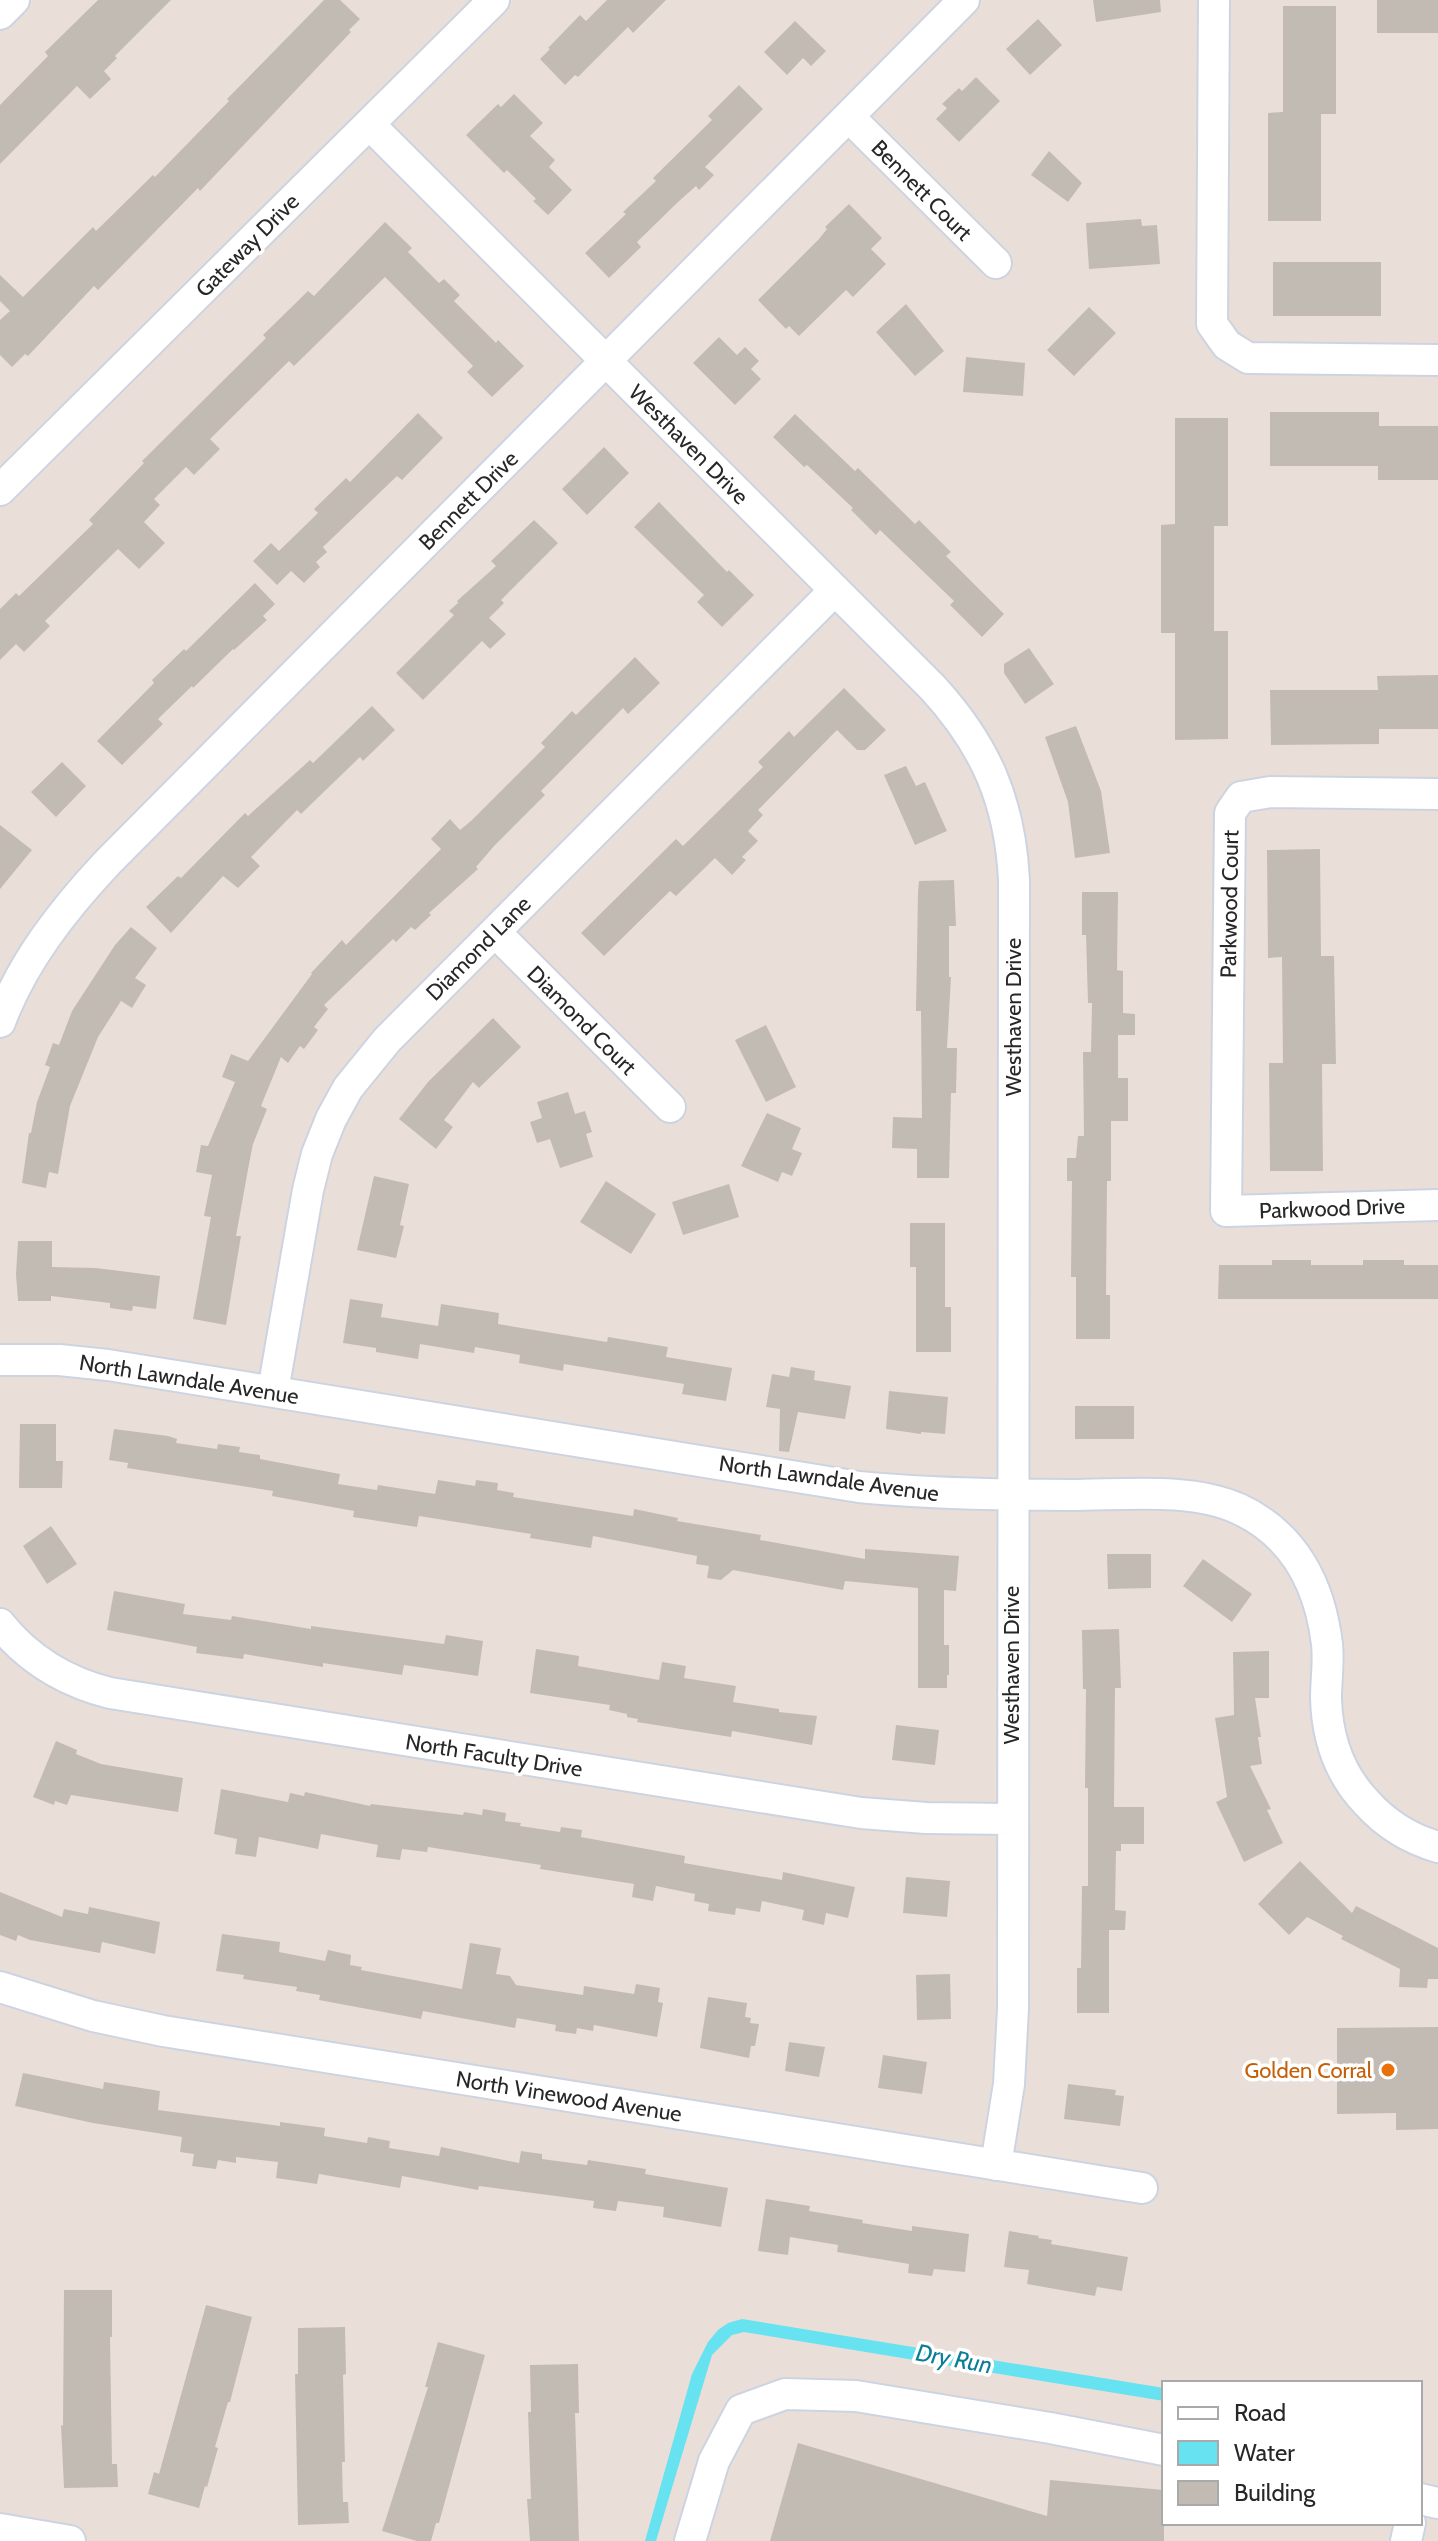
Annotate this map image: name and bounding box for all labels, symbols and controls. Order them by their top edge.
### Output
street label: Bennett Court [866,134,978,247]
street label: Gateway Drive [190,188,305,303]
street label: Westhaven Drive [623,379,754,510]
street label: Bennett Drive [413,445,524,556]
street label: Parkwood Court [1215,829,1244,978]
street label: Diamond Lane [420,890,536,1006]
street label: Westhaven Drive [1000,938,1027,1096]
street label: Diamond Court [521,960,642,1081]
street label: Parkwood Drive [1258,1192,1406,1225]
street label: North Lawndale Avenue [77,1349,301,1410]
street label: North Lawndale Avenue [717,1450,941,1507]
street label: Westhaven Drive [998,1586,1025,1744]
street label: North Faculty Drive [404,1728,584,1783]
place label: Golden Corral [1245,2057,1373,2084]
marker: Golden Corral [1379,2061,1397,2079]
street label: North Vinewood Avenue [454,2065,684,2128]
water label: Dry Run [914,2338,994,2379]
legend [1162,2381,1422,2525]
text: Road [1234,2398,1286,2427]
text: Water [1234,2438,1295,2467]
text: Building [1234,2478,1316,2507]

